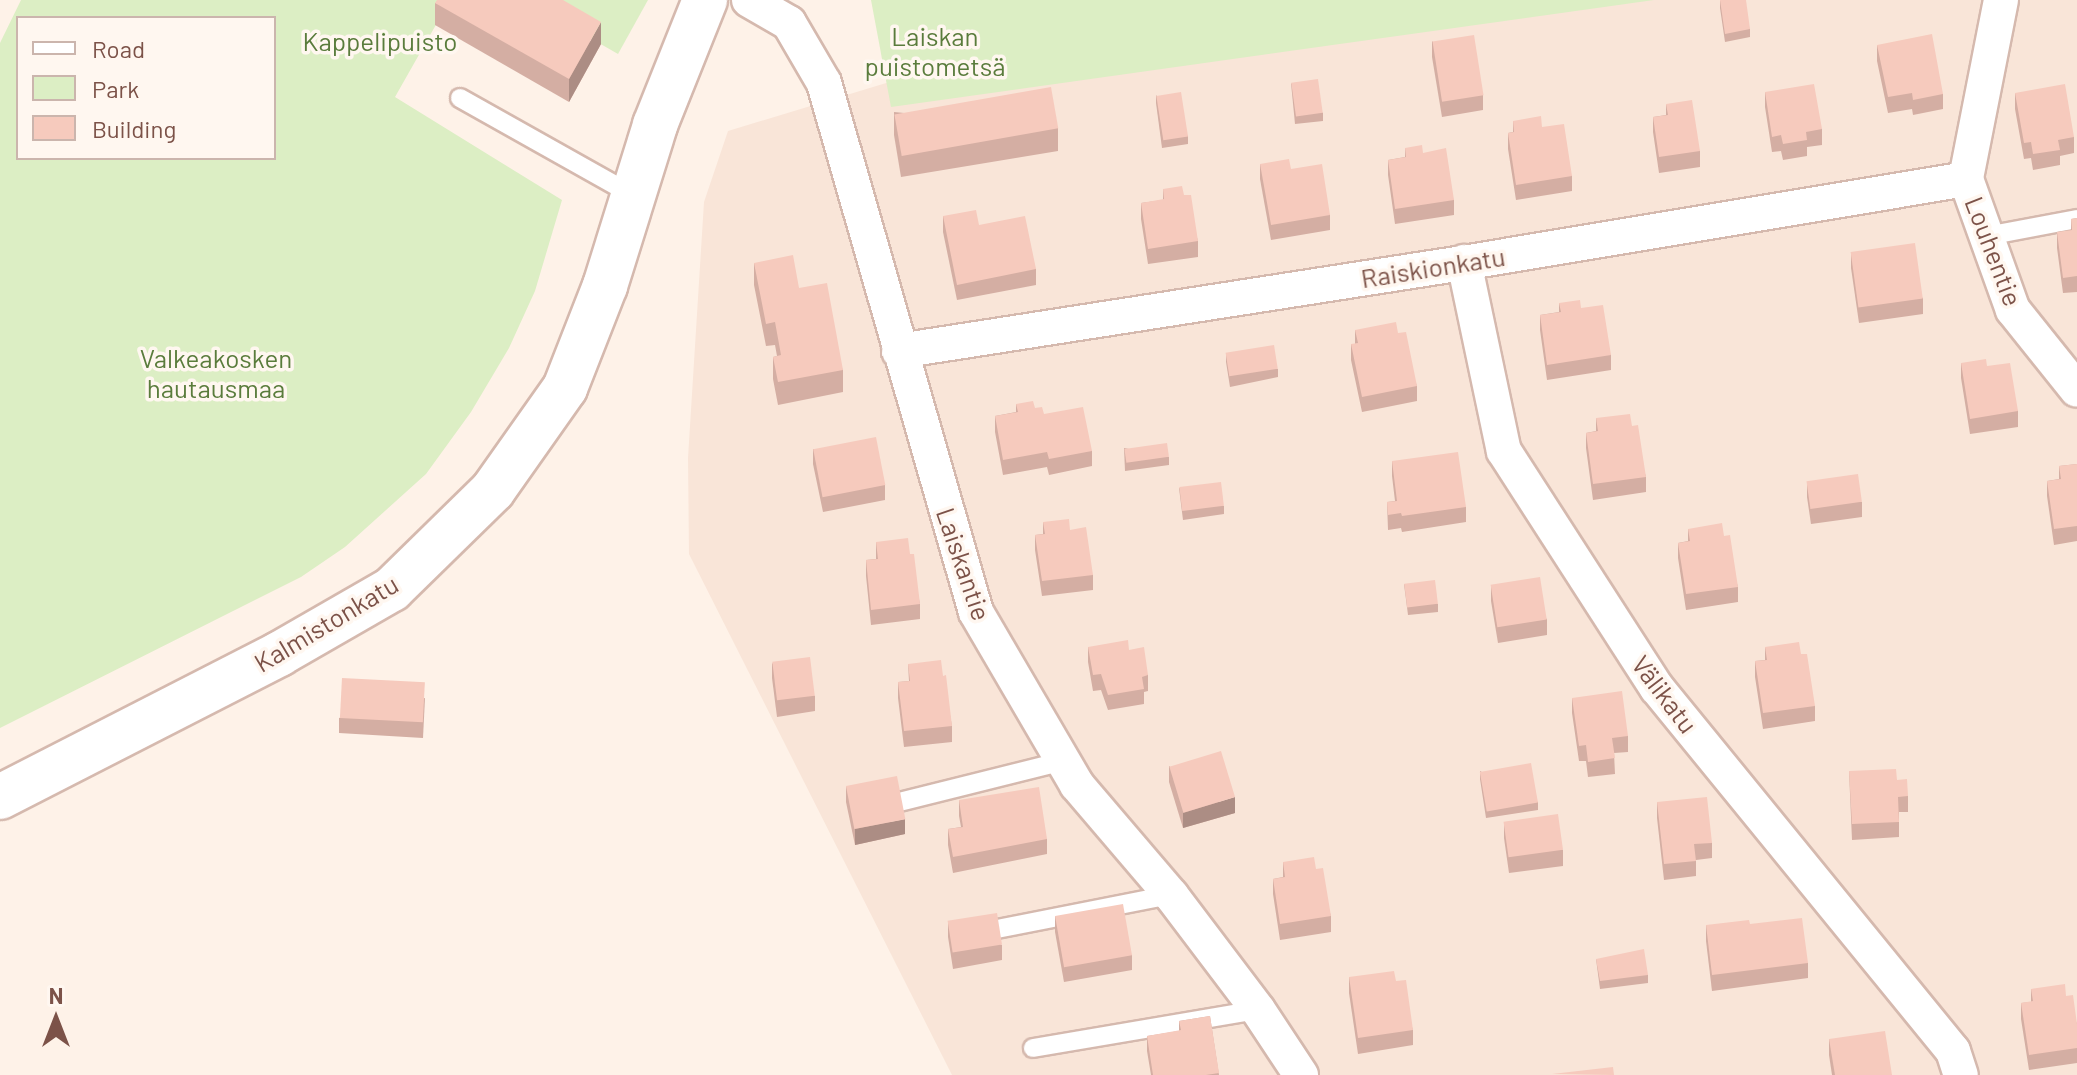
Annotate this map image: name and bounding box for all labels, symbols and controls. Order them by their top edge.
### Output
legend [16,16,276,160]
park label: Laiskan puistometsä [865,20,1005,82]
park label: Kappelipuisto [303,25,457,57]
text: Road [92,34,145,63]
text: Park [92,74,139,103]
text: Building [92,114,176,143]
street label: Louhentie [1959,192,2029,310]
street label: Raiskionkatu [1359,240,1507,294]
park label: Valkeakosken hautausmaa [140,342,292,404]
street label: Laiskantie [930,503,998,625]
street label: Kalmistonkatu [248,568,404,678]
street label: Välikatu [1626,649,1704,739]
north arrow [16,979,96,1059]
text: N [49,982,63,1008]

